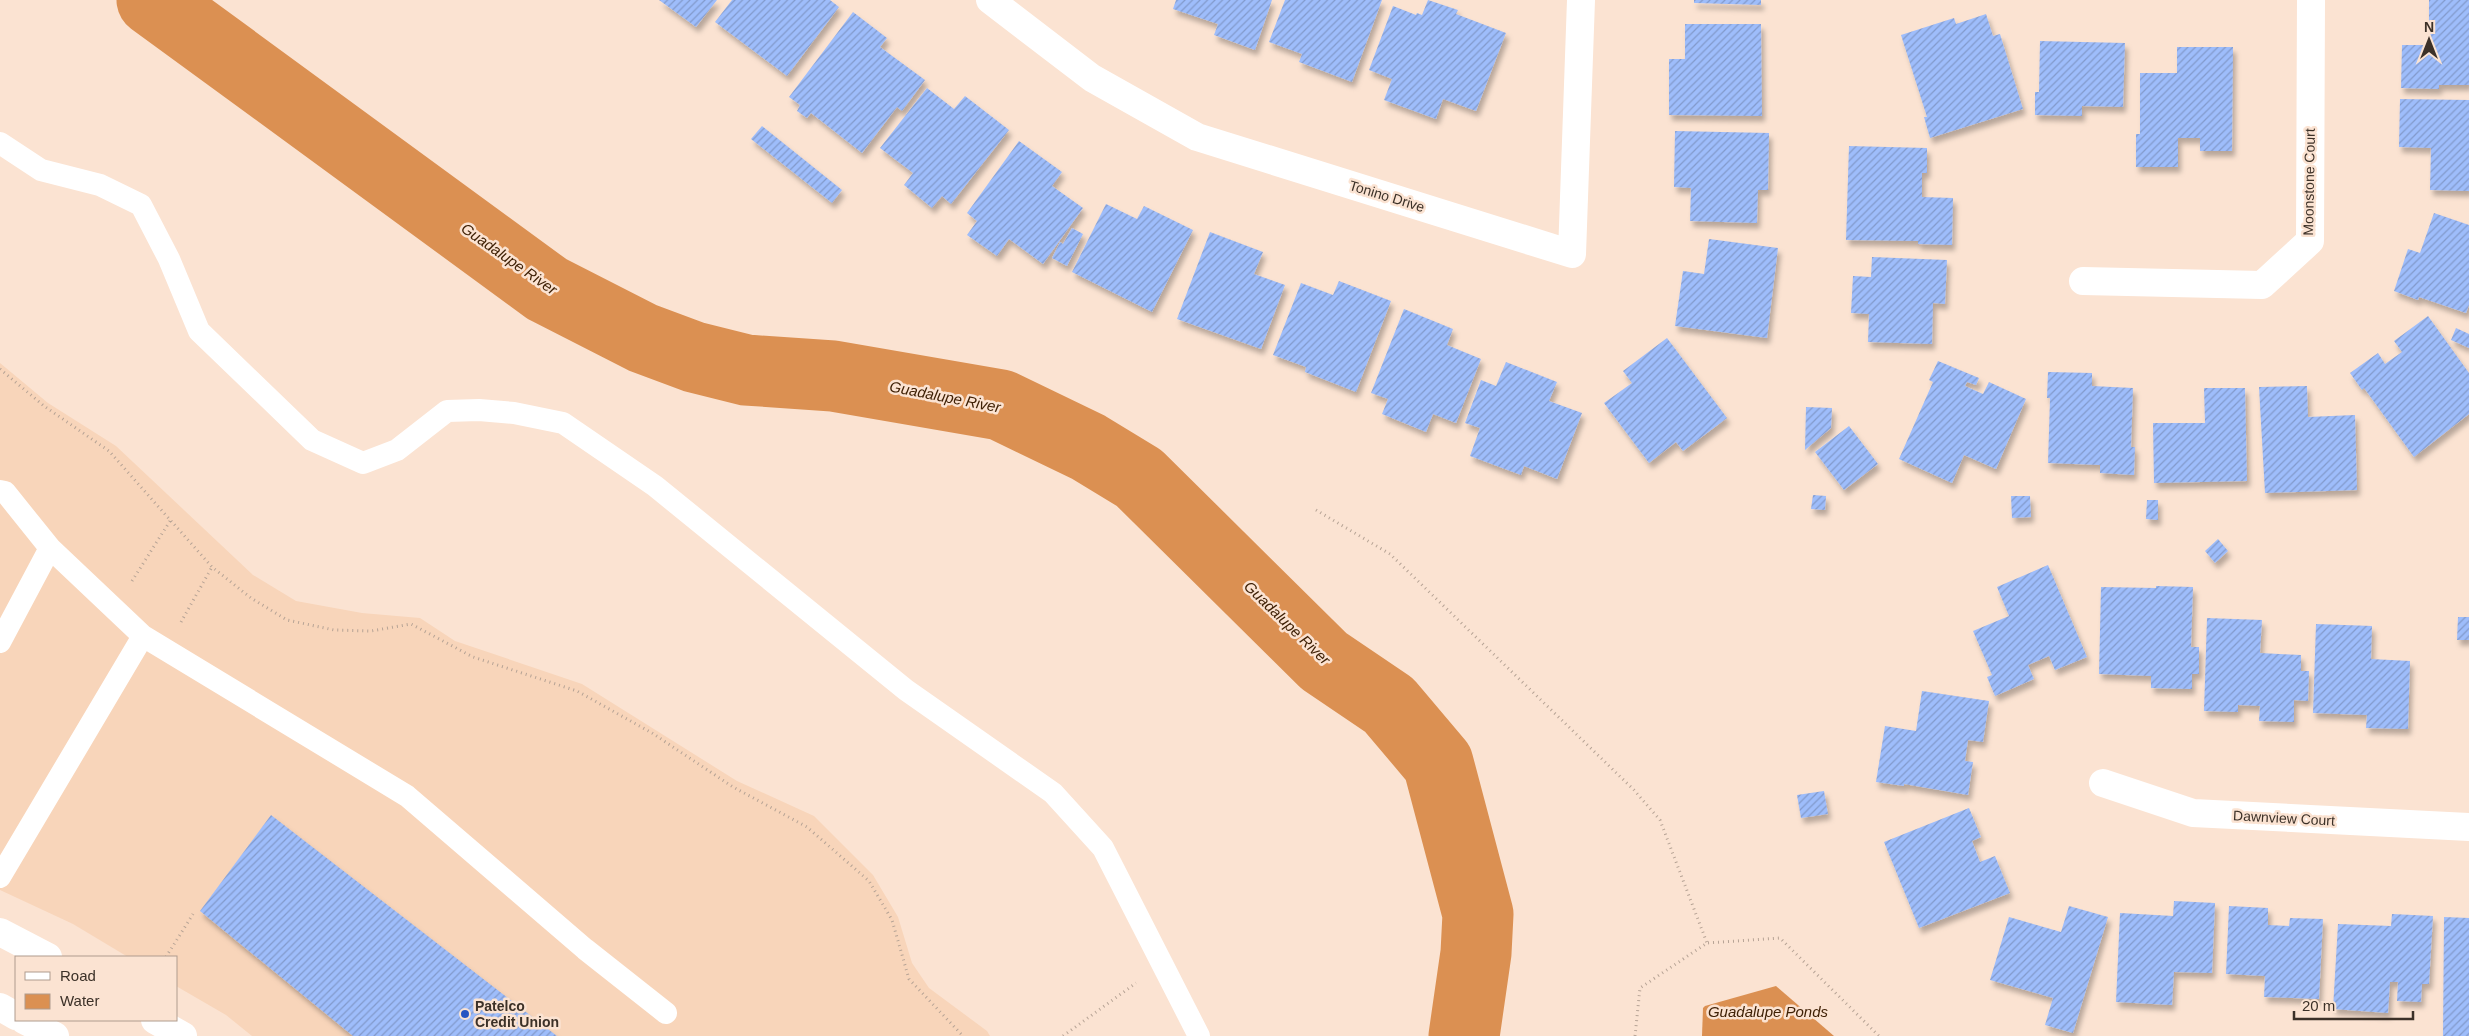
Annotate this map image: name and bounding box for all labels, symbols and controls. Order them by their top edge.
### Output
north arrow [2404,15,2454,65]
text: N [2424,19,2434,35]
street label: Moonstone Court [2300,128,2318,236]
street label: Tonino Drive [1347,177,1427,215]
water label: Guadalupe River [458,219,561,298]
water label: Guadalupe River [888,377,1003,416]
water label: Guadalupe River [1241,577,1334,669]
street label: Dawnview Court [2233,807,2335,829]
legend [15,956,178,1021]
text: Road [60,967,96,984]
scale bar [2294,988,2413,1020]
text: Water [60,992,99,1009]
text: 20 m [2302,997,2335,1014]
place label: Patelco Credit Union [475,998,559,1030]
water label: Guadalupe Ponds [1708,1003,1829,1020]
marker: Patelco Credit Union [459,1008,471,1020]

